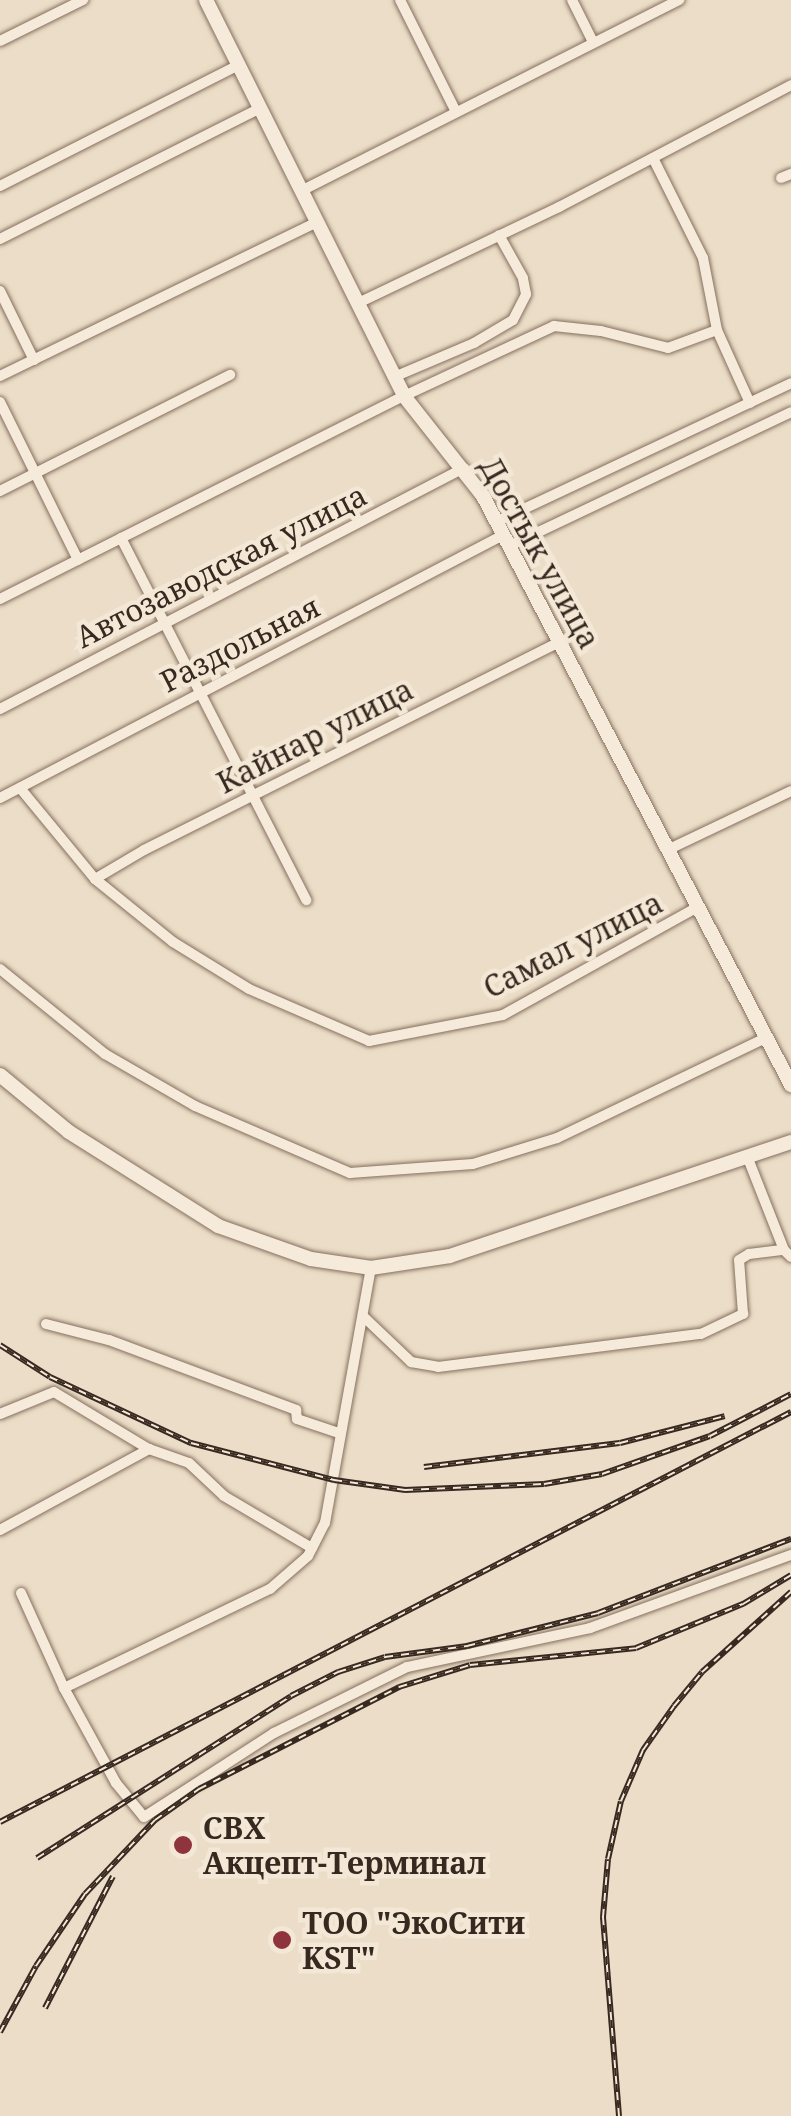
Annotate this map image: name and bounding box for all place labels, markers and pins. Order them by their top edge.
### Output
place label: СВХ Акцепт-Терминал [203,1810,486,1880]
marker: СВХ Акцепт-Терминал [172,1834,194,1856]
place label: ТОО "ЭкоСити KST" [302,1905,525,1976]
marker: ТОО "ЭкоСити KST" [271,1929,293,1951]

